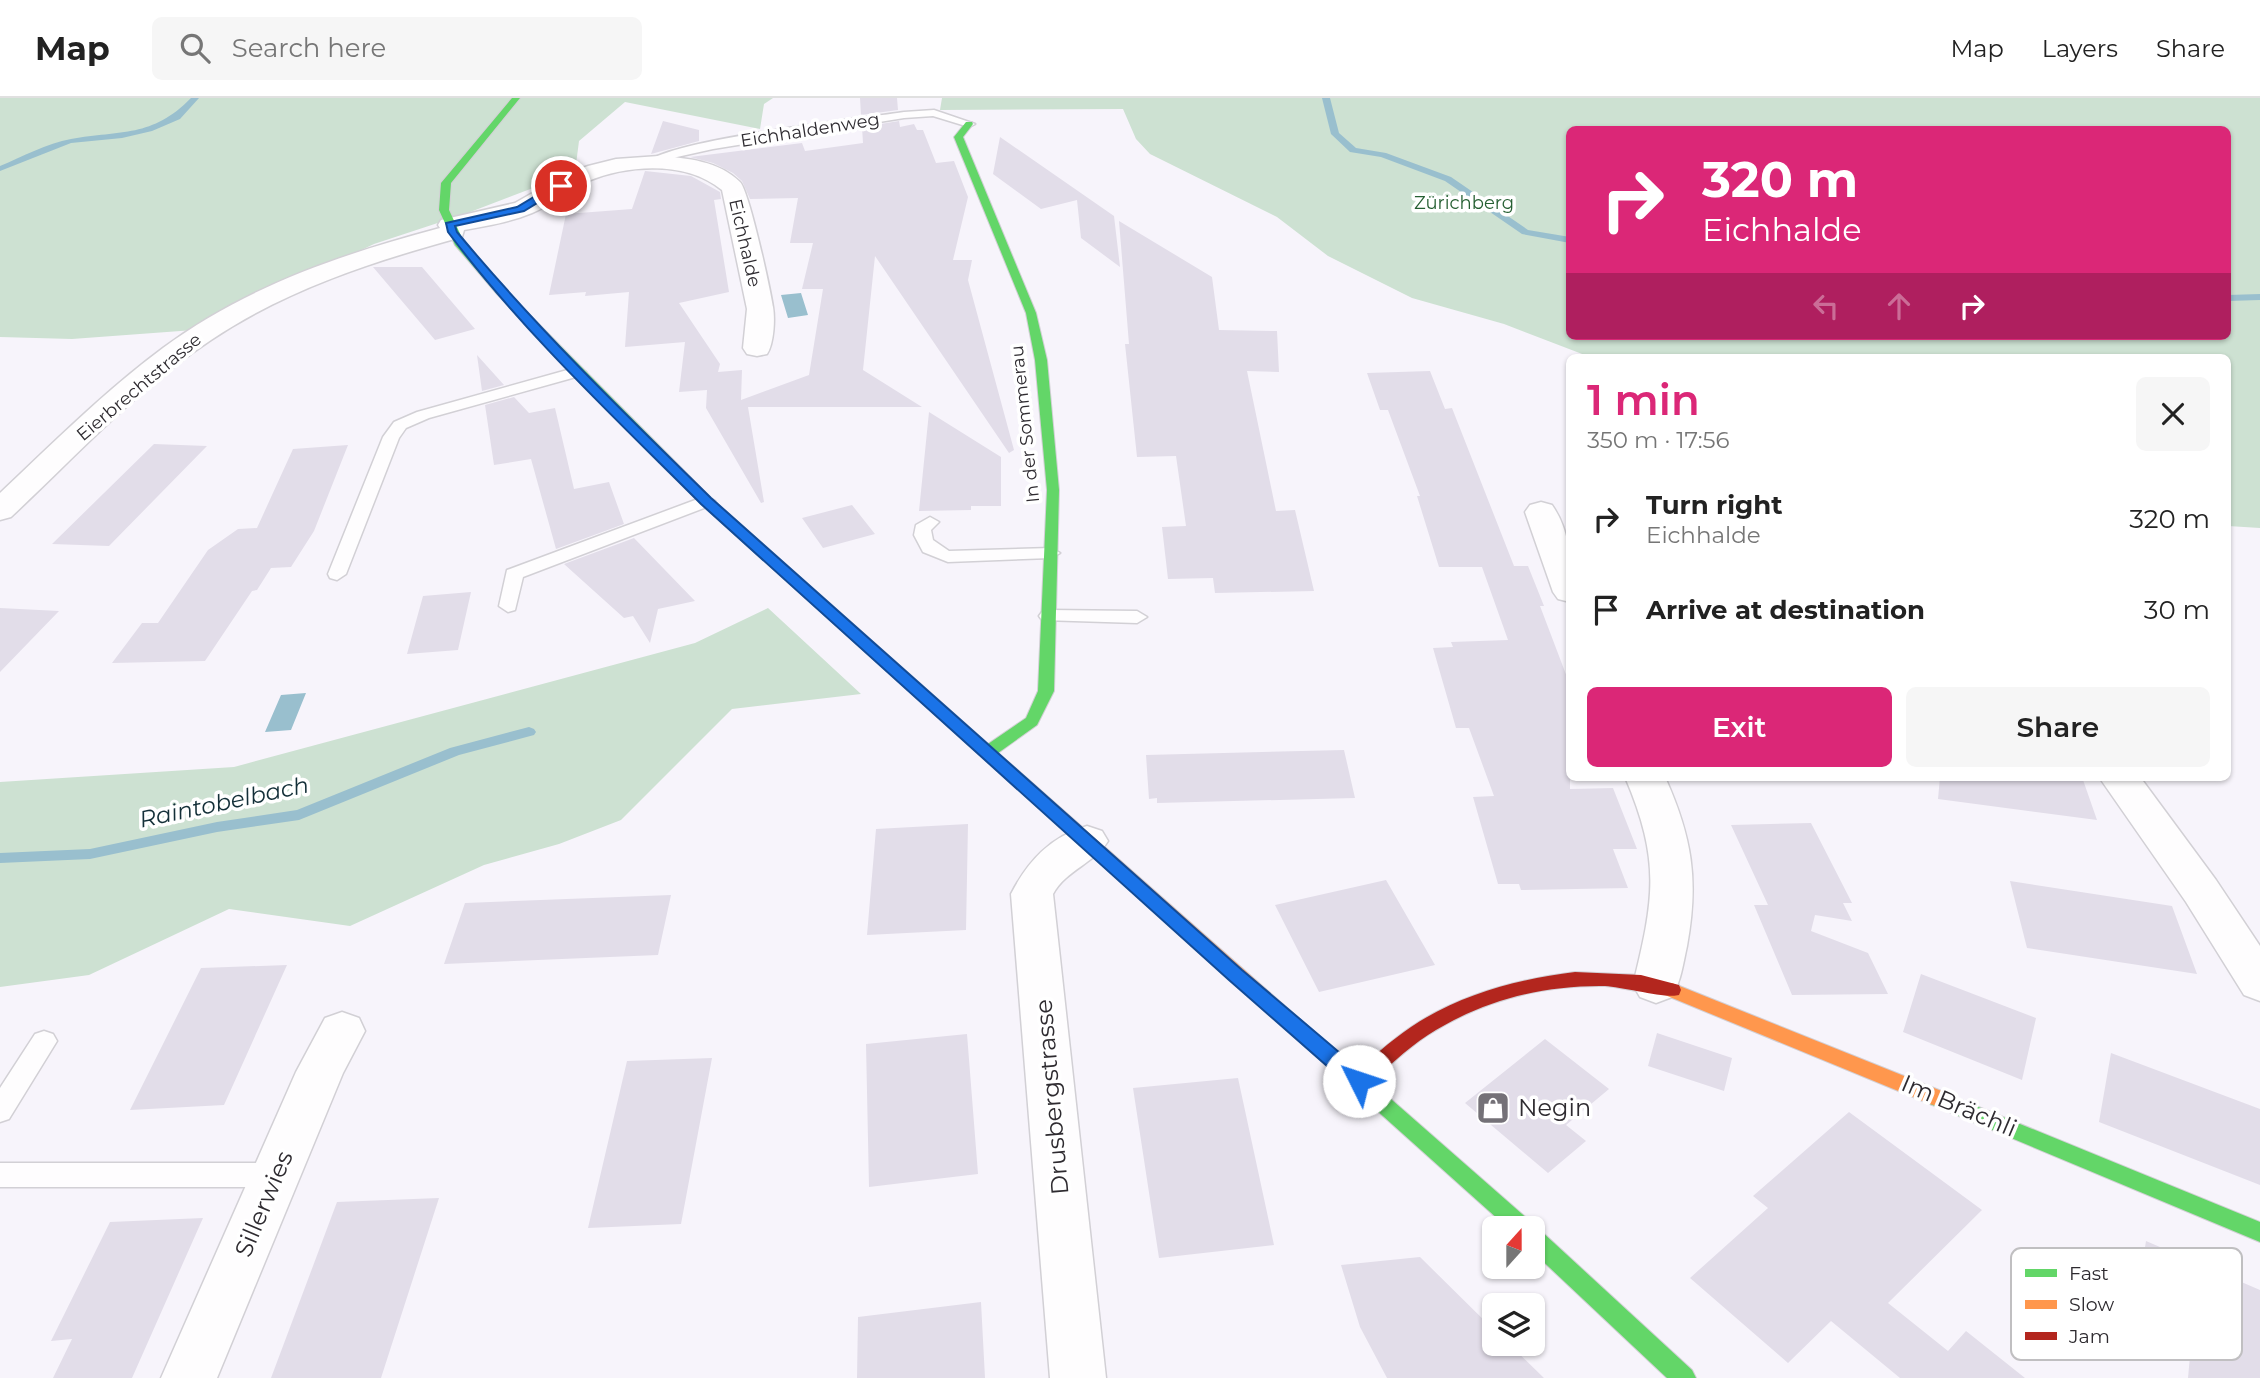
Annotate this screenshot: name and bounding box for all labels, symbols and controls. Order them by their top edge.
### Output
search box [152,17,642,80]
text: Map [35,28,110,68]
icon: search [176,29,214,67]
text: Search here [232,32,386,64]
text: Map [1950,34,2004,63]
text: Layers [2042,34,2118,63]
text: Share [2156,34,2225,63]
street label: Eichhaldenweg [739,108,881,152]
text: 320 m [1702,150,1858,209]
icon: right [1587,154,1678,245]
pin [531,156,591,216]
icon: arrive [542,167,580,205]
park label: Zürichberg [1414,192,1514,214]
street label: Eichhalde [724,197,766,289]
text: Eichhalde [1702,210,1862,249]
icon: left [1807,287,1845,325]
icon: ahead [1880,287,1918,325]
icon: right [1953,287,1991,325]
street label: Eierbrechtstrasse [72,328,206,446]
street label: In der Sommerau [1006,344,1044,504]
text: 1 min [1587,374,1700,426]
button: close [2136,377,2210,451]
text: 350 m · 17:56 [1587,426,1730,454]
text: Turn right [1646,489,1782,521]
icon: right [1587,500,1625,538]
text: 320 m [2129,503,2210,535]
text: Eichhalde [1646,521,1761,549]
icon: arrive [1587,591,1625,629]
text: Arrive at destination [1646,594,1925,626]
text: 30 m [2144,594,2210,626]
button: Exit [1587,687,1892,767]
button: Share [1906,687,2210,767]
water label: Raintobelbach [137,770,311,834]
street label: Drusbergstrasse [1029,998,1074,1196]
position arrow [1322,1044,1396,1118]
street label: Im Brächli [1897,1068,2021,1143]
shop icon: Negin [1474,1089,1512,1127]
place label: Negin [1518,1093,1591,1122]
street label: Sillerwies [228,1146,299,1261]
north arrow [1482,1216,1545,1279]
map controls [1482,1216,1545,1356]
legend [2011,1248,2242,1360]
text: Fast [2069,1262,2109,1285]
button: layers [1482,1293,1545,1356]
text: Slow [2069,1293,2114,1316]
text: Jam [2068,1325,2110,1348]

